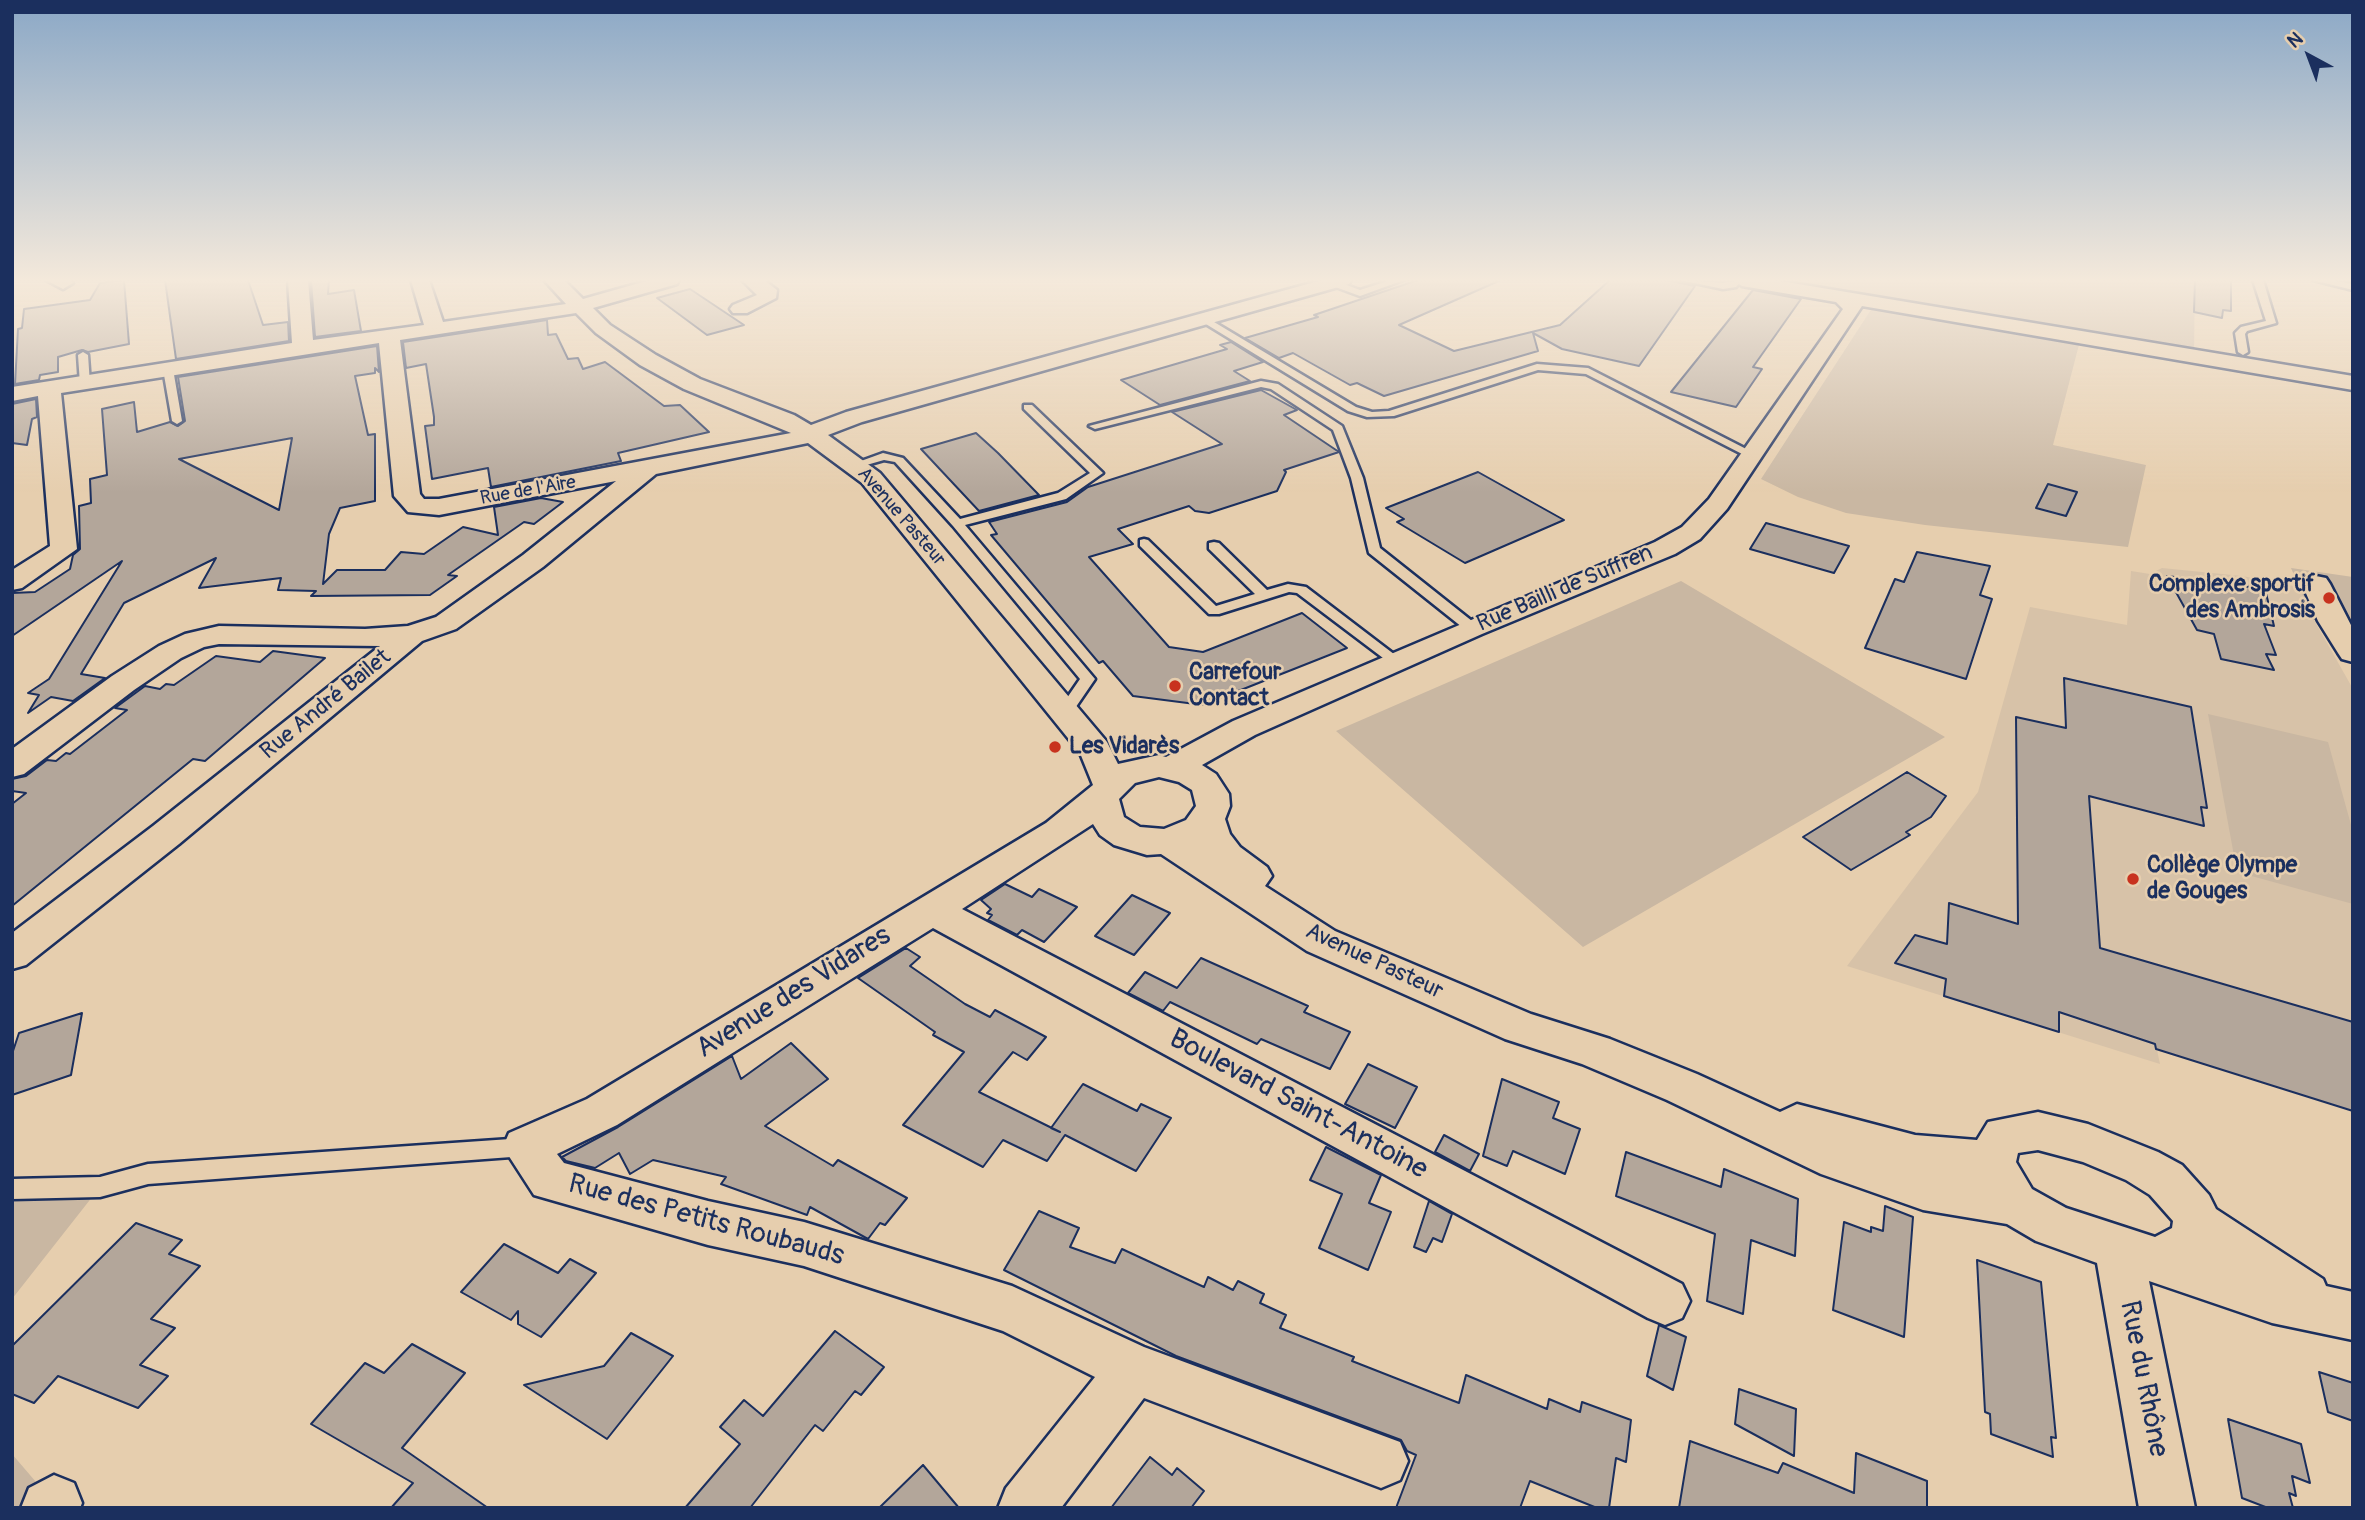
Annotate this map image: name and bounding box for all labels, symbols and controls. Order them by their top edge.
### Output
north arrow [2274,21,2344,91]
text: N [2282,27,2308,53]
street label: Avenue Pasteur [852,463,950,571]
street label: Rue de l'Aire [478,471,578,511]
street label: Rue Bailli de Suffren [1473,539,1657,639]
place label: Complexe sportif des Ambrosis [2149,571,2315,625]
marker: Complexe sportif des Ambrosis [2321,590,2337,606]
street label: Rue André Bailet [255,644,397,766]
place label: Carrefour Contact [1189,659,1281,713]
marker: Carrefour Contact [1167,678,1183,694]
place label: Les Vidarès [1069,733,1179,761]
marker: Les Vidarès [1047,739,1063,755]
place label: Collège Olympe de Gouges [2147,852,2297,906]
marker: Collège Olympe de Gouges [2125,871,2141,887]
street label: Avenue Pasteur [1301,918,1447,1006]
street label: Avenue des Vidares [691,920,897,1066]
street label: Boulevard Saint-Antoine [1163,1023,1433,1187]
street label: Rue des Petits Roubauds [565,1168,847,1274]
street label: Rue du Rhône [2111,1298,2175,1460]

